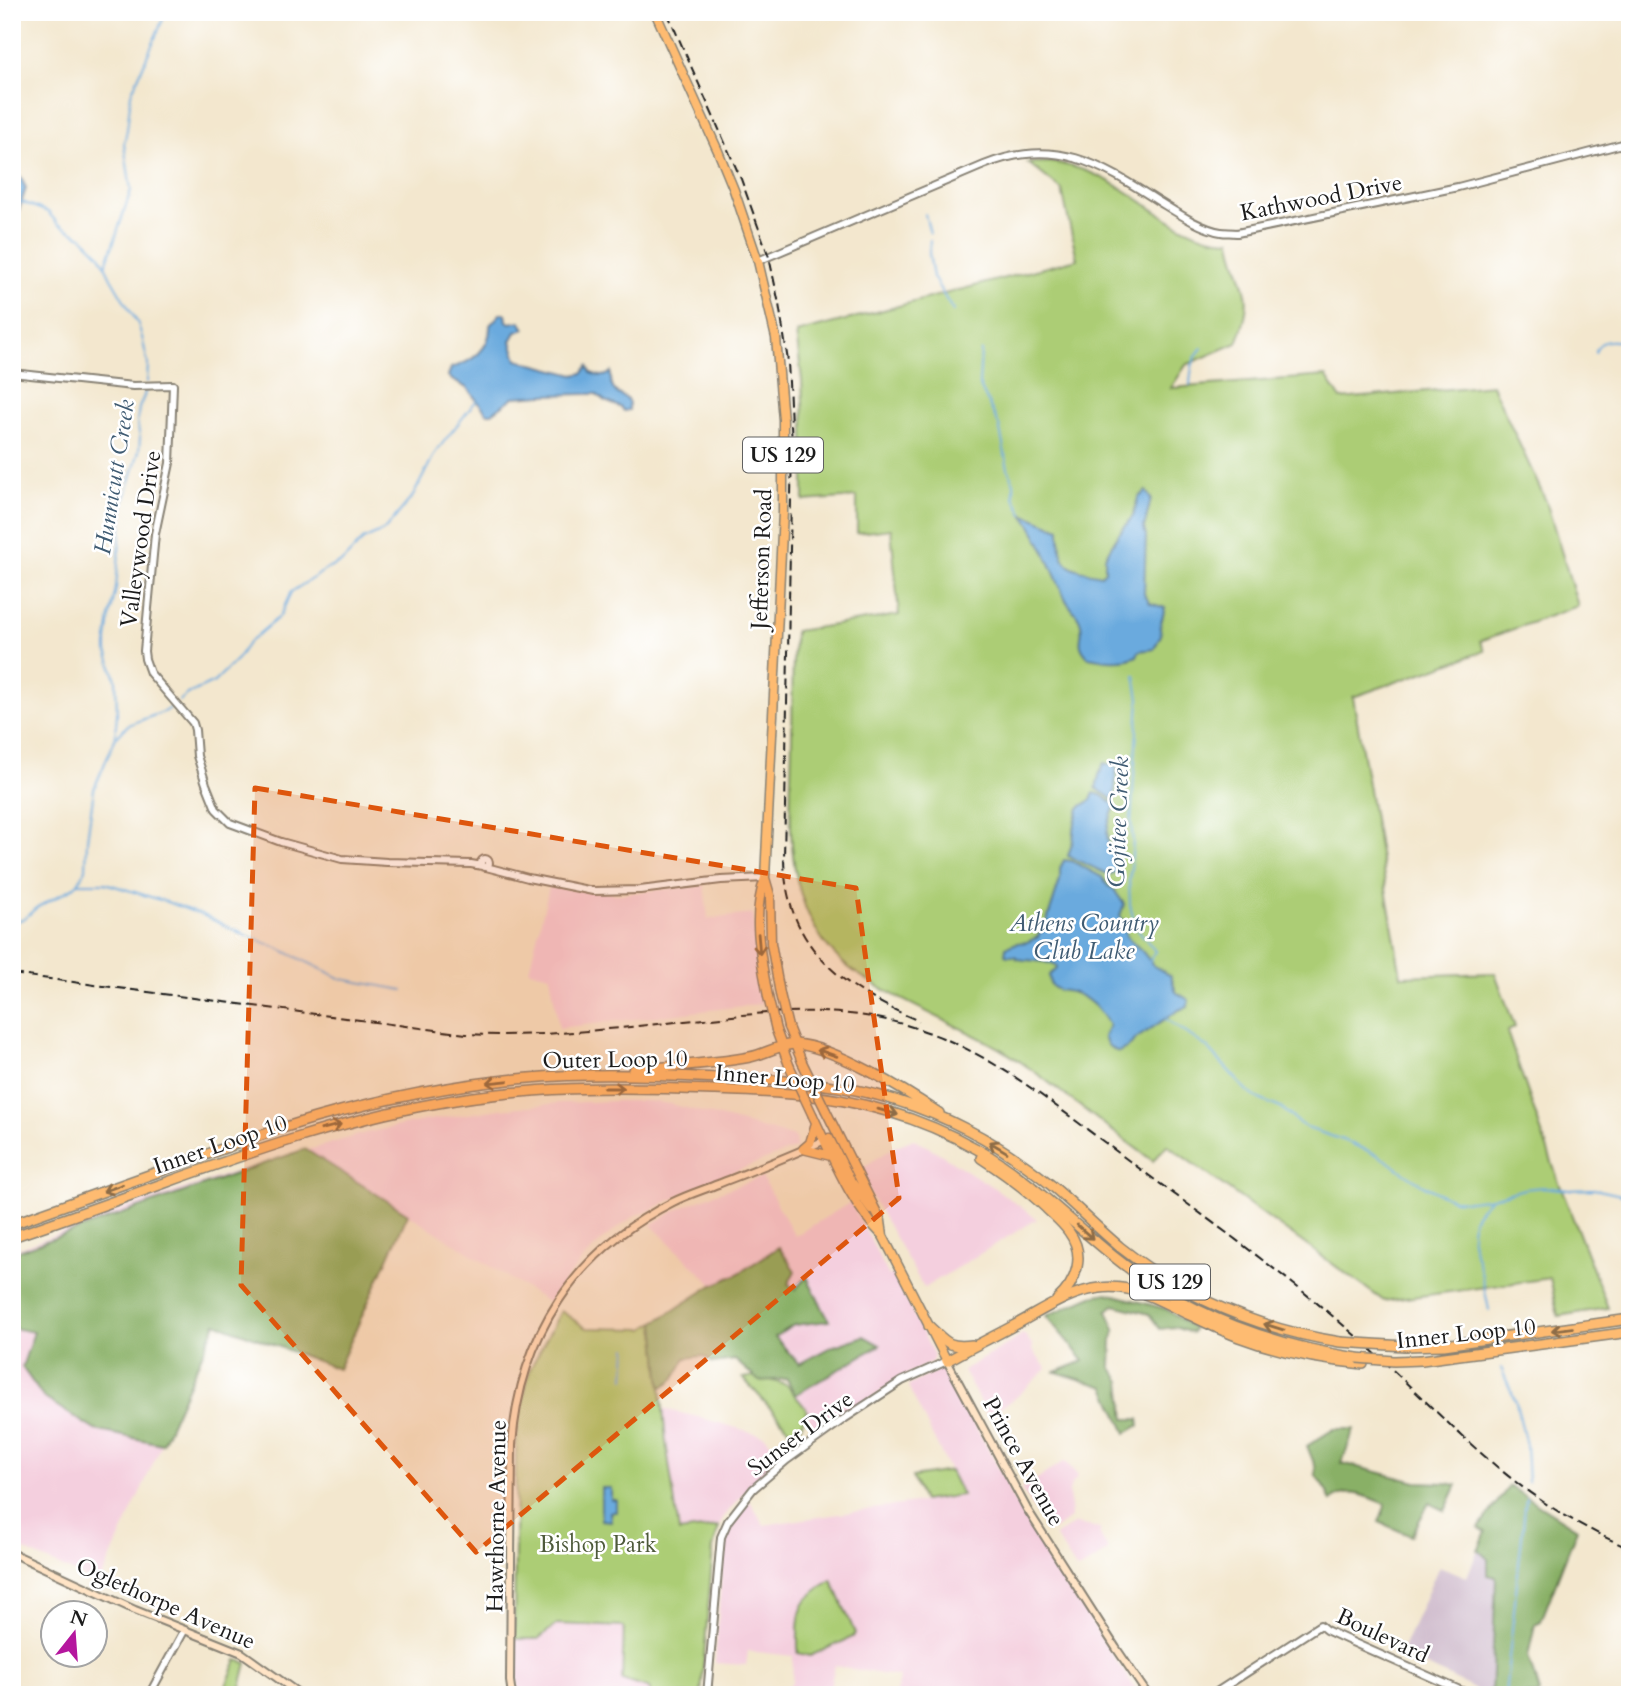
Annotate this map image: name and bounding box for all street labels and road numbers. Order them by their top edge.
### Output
street label: Kathwood Drive [1237,167,1405,228]
road number: US 129 [743,438,823,472]
street label: Valleywood Drive [113,449,168,630]
street label: Jefferson Road [743,487,779,633]
street label: Outer Loop 10 [542,1043,688,1076]
street label: Inner Loop 10 [714,1057,856,1100]
street label: Inner Loop 10 [149,1107,291,1182]
road number: US 129 [1130,1264,1210,1300]
street label: Inner Loop 10 [1395,1311,1537,1356]
street label: Sunset Drive [741,1384,859,1483]
street label: Prince Avenue [975,1391,1072,1531]
street label: Hawthorne Avenue [479,1419,514,1613]
street label: Oglethorpe Avenue [71,1550,260,1657]
street label: Boulevard [1331,1600,1435,1671]

